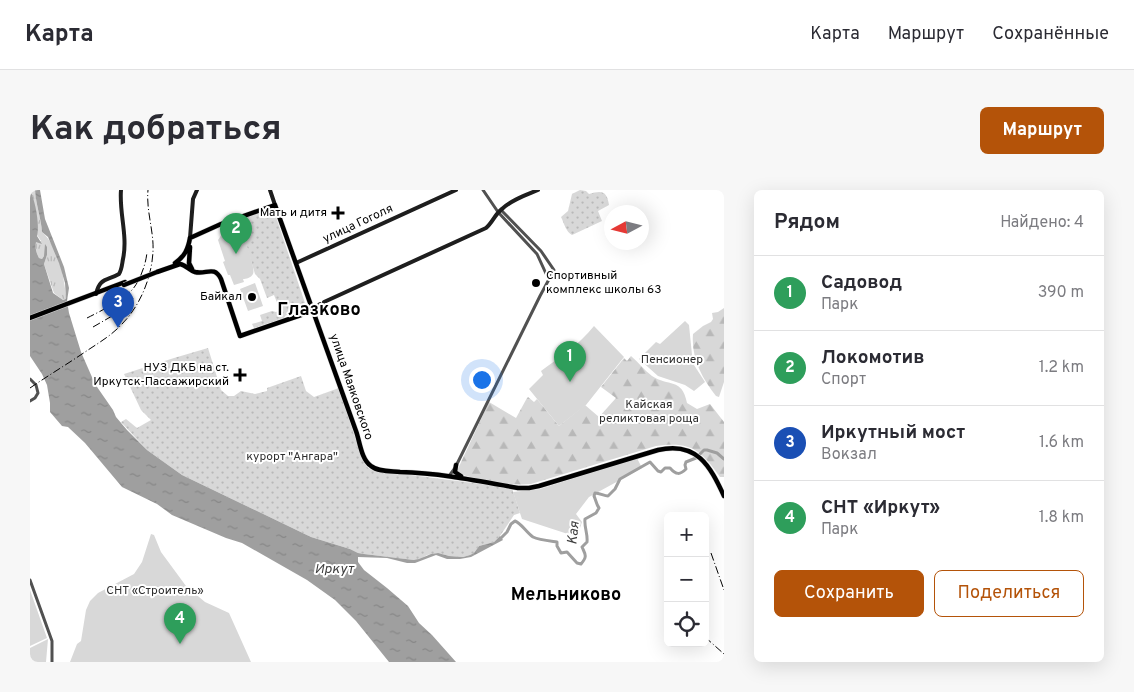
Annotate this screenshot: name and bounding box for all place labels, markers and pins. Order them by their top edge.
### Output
place label: Мать и дитя [260,205,327,221]
marker: Мать и дитя [331,206,345,220]
pin: 2 [220,213,252,254]
place label: Спортивный комплекс школы 63 [546,268,661,298]
marker: Спортивный комплекс школы 63 [530,277,542,289]
pin: 3 [102,287,134,328]
place label: Байкал [200,289,242,305]
marker: Байкал [246,291,258,303]
pin: 1 [554,341,586,382]
place label: НУЗ ДКБ на ст. Иркутск-Пассажирский [93,360,229,390]
marker: НУЗ ДКБ на ст. Иркутск-Пассажирский [233,368,247,382]
pin: 4 [164,603,196,644]

